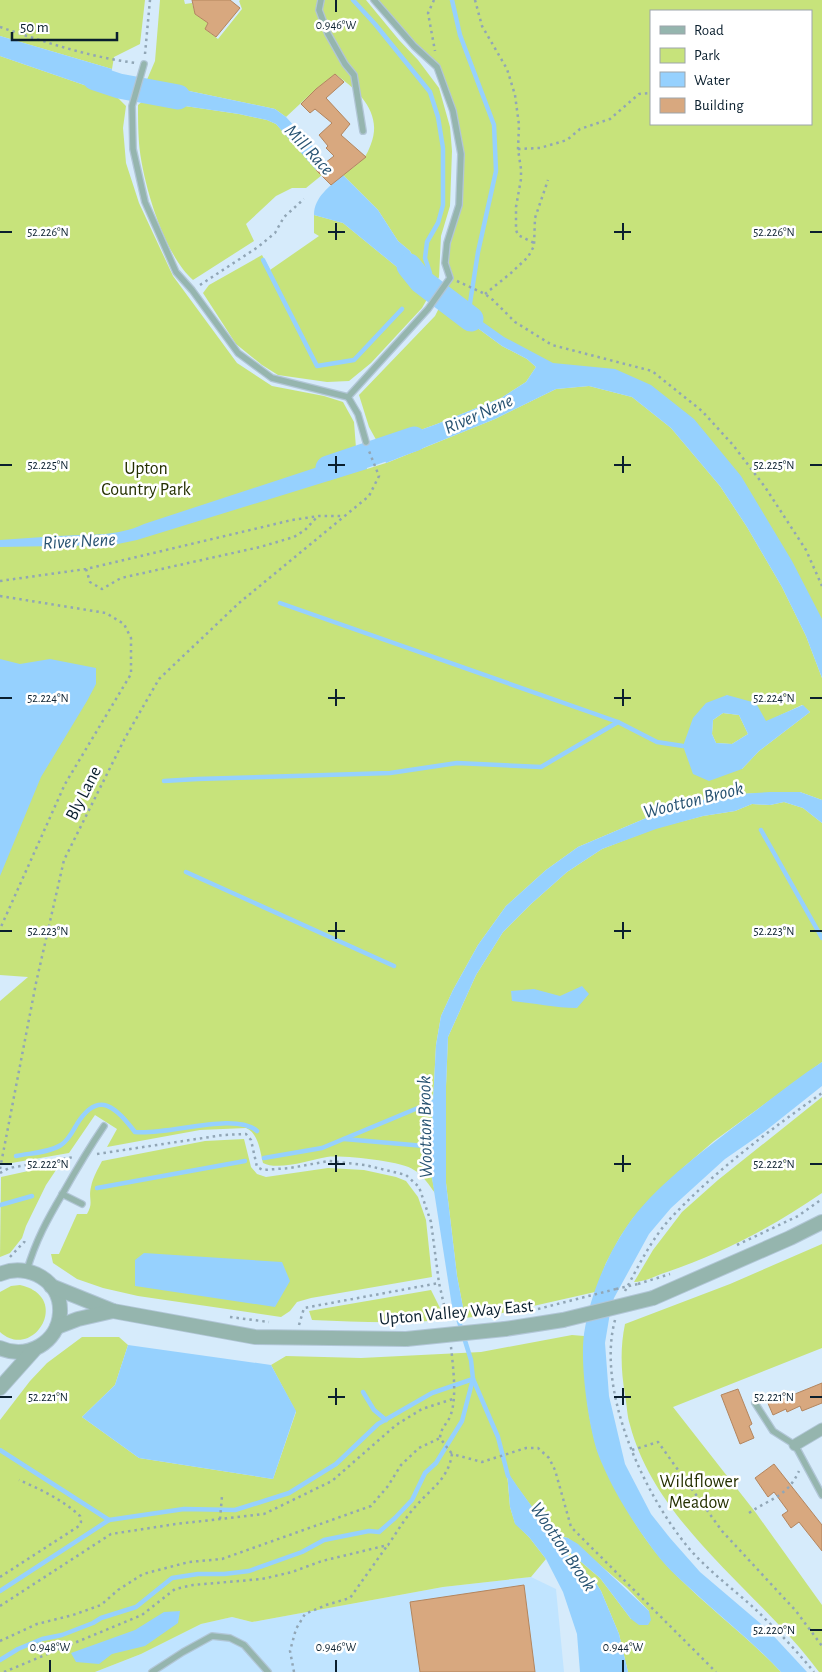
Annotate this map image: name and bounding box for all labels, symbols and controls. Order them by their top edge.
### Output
scale bar [12,10,118,42]
legend [650,10,812,125]
text: 0.946°W [316,19,357,31]
text: 50 m [20,20,49,35]
text: Road [694,23,724,38]
text: Park [694,48,720,63]
text: Water [694,73,730,88]
text: Building [694,98,744,113]
water label: Mill Race [281,121,337,179]
text: 52.226°N [27,226,69,238]
text: 52.226°N [753,226,795,238]
water label: River Nene [441,391,516,438]
text: 52.225°N [28,459,68,471]
text: 52.225°N [754,459,794,471]
park label: Upton Country Park [101,460,192,499]
water label: River Nene [42,530,116,553]
text: 52.224°N [27,692,69,704]
text: 52.224°N [753,692,795,704]
street label: Bly Lane [63,764,105,823]
water label: Wootton Brook [641,779,746,822]
text: 52.223°N [28,925,68,937]
text: 52.223°N [754,925,794,937]
water label: Wootton Brook [415,1075,436,1178]
text: 52.222°N [27,1158,69,1170]
text: 52.222°N [753,1158,795,1170]
street label: Upton Valley Way East [378,1297,534,1329]
text: 52.221°N [28,1391,68,1403]
text: 52.221°N [754,1391,794,1403]
park label: Wildflower Meadow [659,1473,739,1512]
water label: Wootton Brook [526,1499,599,1595]
text: 52.220°N [753,1624,795,1636]
text: 0.948°W [30,1641,71,1653]
text: 0.946°W [316,1641,357,1653]
text: 0.944°W [603,1641,644,1653]

